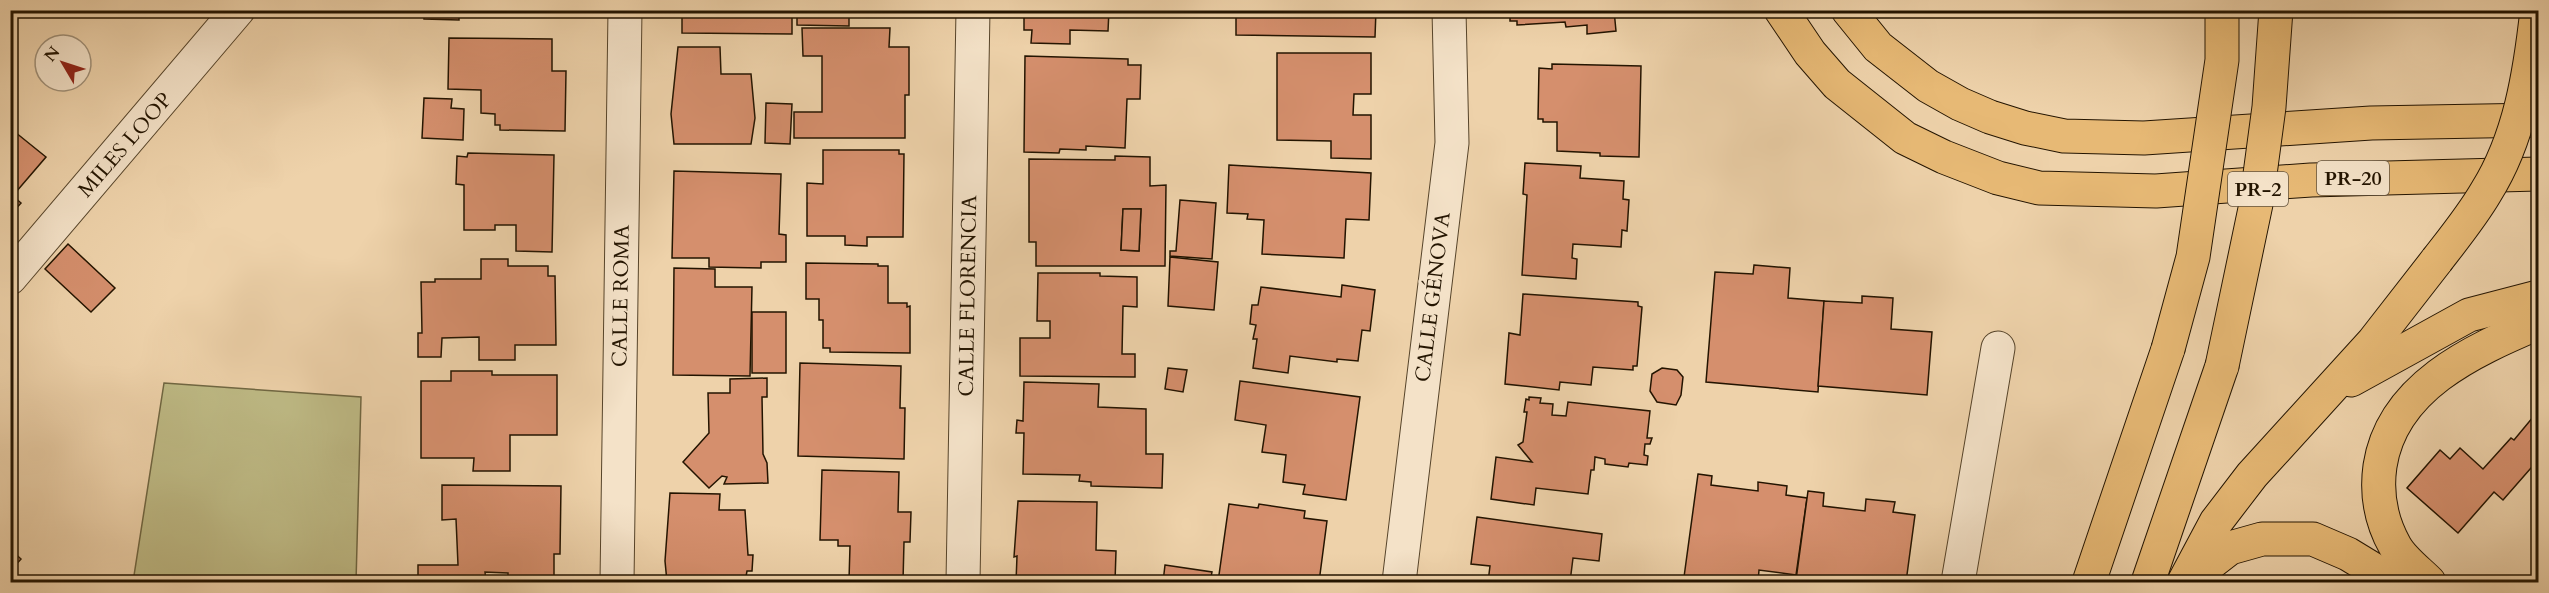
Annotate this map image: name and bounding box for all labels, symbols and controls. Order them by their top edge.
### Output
north arrow [33,33,93,93]
text: N [39,42,65,67]
street label: MILES LOOP [71,86,179,204]
road number: PR-20 [2317,161,2389,195]
road number: PR-2 [2228,172,2288,206]
street label: CALLE FLORENCIA [952,195,984,397]
street label: CALLE GÉNOVA [1408,210,1458,384]
street label: CALLE ROMA [605,224,637,367]

